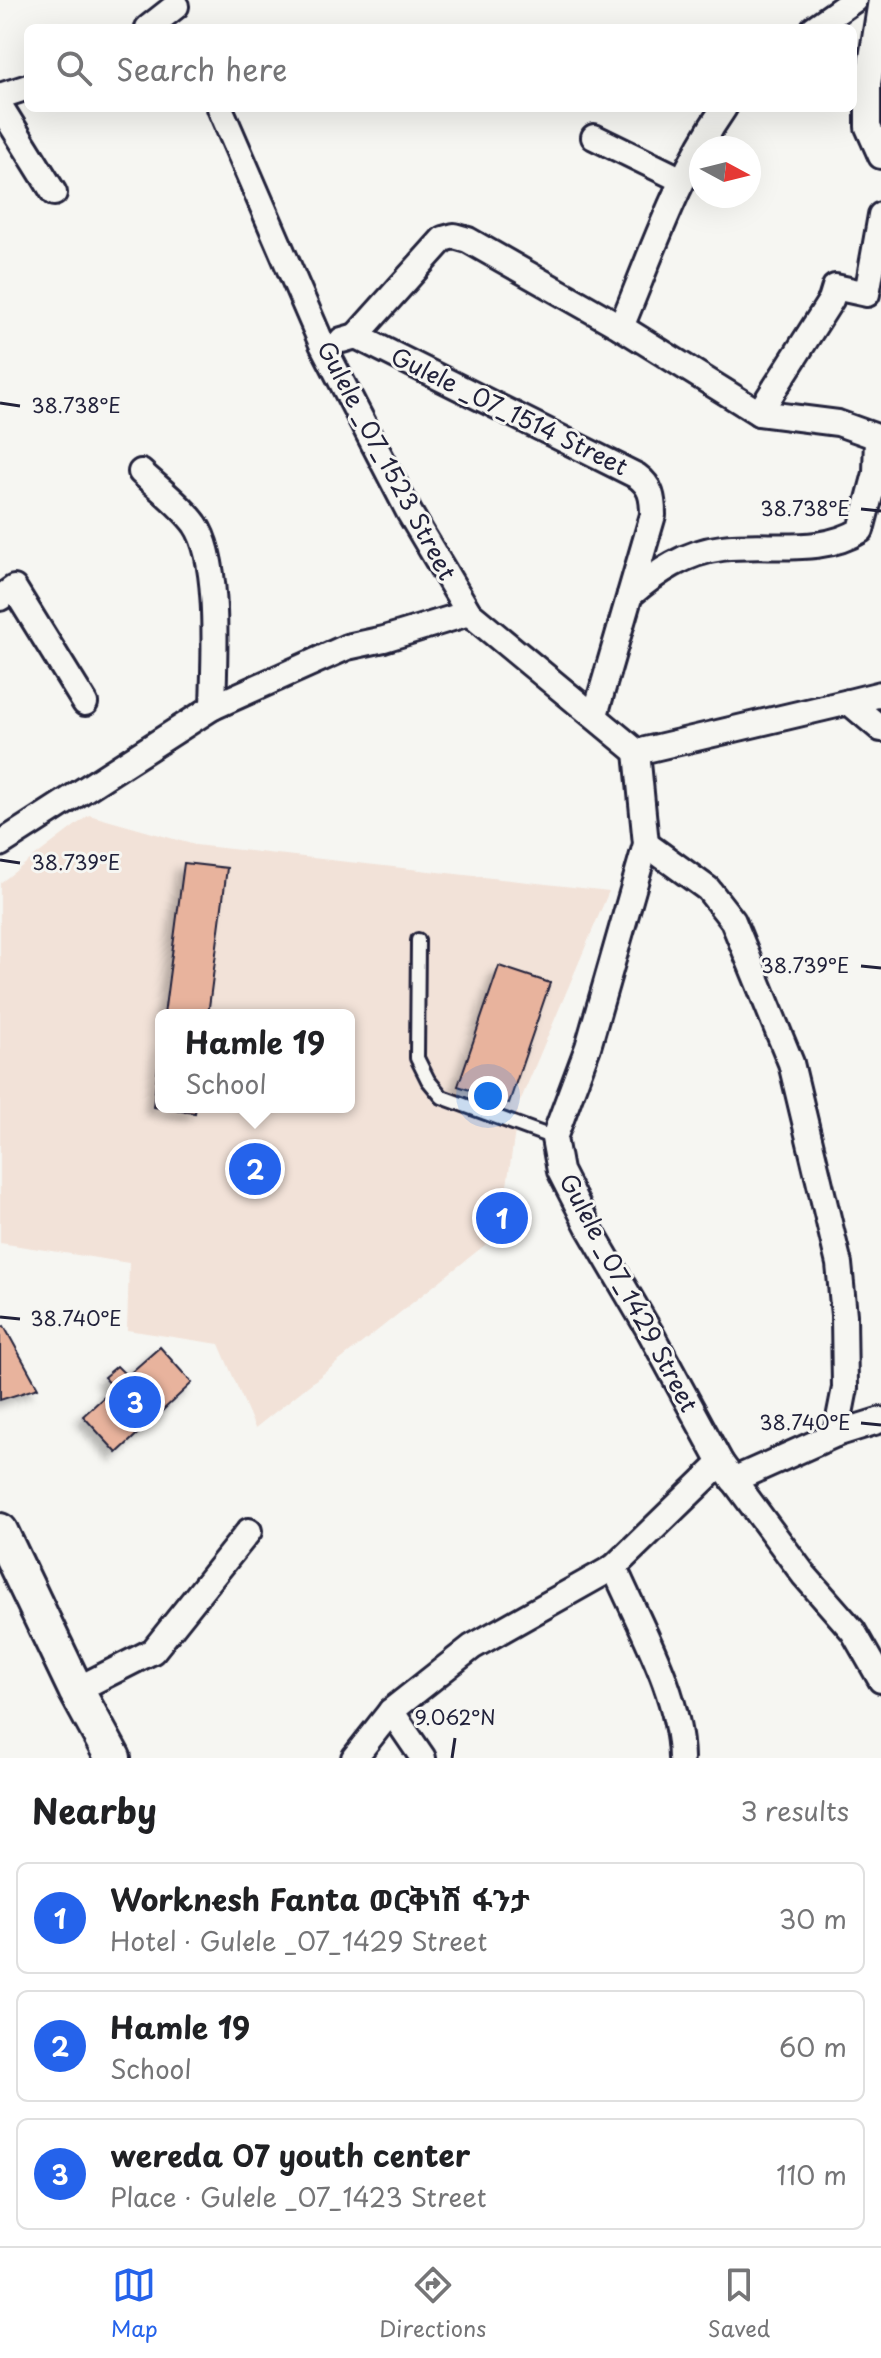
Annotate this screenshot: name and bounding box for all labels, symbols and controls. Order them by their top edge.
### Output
search box [24,24,857,112]
icon: search [52,46,96,90]
text: Search here [116,46,288,91]
north arrow [689,136,761,208]
street label: Gulele _07_1523 Street [309,334,466,586]
street label: Gulele _07_1514 Street [385,337,634,483]
text: 38.738°E [31,390,121,420]
text: 38.738°E [760,493,850,523]
text: 38.739°E [32,847,120,877]
text: 38.739°E [761,950,849,980]
popup [155,1009,355,1113]
text: Hamle 19 [185,1019,325,1064]
text: School [185,1064,267,1103]
your location [468,1076,508,1116]
pin: 2 [229,1139,281,1199]
street label: Gulele _07_1429 Street [552,1166,708,1418]
pin: 1 [476,1188,528,1248]
text: 38.740°E [30,1303,122,1333]
pin: 3 [109,1372,161,1432]
text: 38.740°E [759,1407,851,1437]
text: 9.062°N [414,1702,496,1732]
text: Nearby [32,1784,157,1836]
text: 3 results [741,1791,849,1830]
text: Worknesh Fanta ወርቅነሽ ፋንታ [110,1876,530,1921]
text: 1 [54,1899,66,1938]
text: 30 m [779,1899,847,1938]
text: Hotel · Gulele _07_1429 Street [110,1921,487,1960]
text: Hamle 19 [110,2004,250,2049]
text: 2 [51,2027,69,2066]
text: 60 m [779,2027,847,2066]
text: School [110,2049,192,2088]
text: wereda 07 youth center [110,2132,470,2177]
text: 3 [51,2155,69,2194]
text: 110 m [776,2155,847,2194]
text: Place · Gulele _07_1423 Street [110,2177,487,2216]
tab: Map [111,2263,158,2344]
tab: Directions [379,2263,486,2344]
tab: Saved [708,2263,770,2344]

